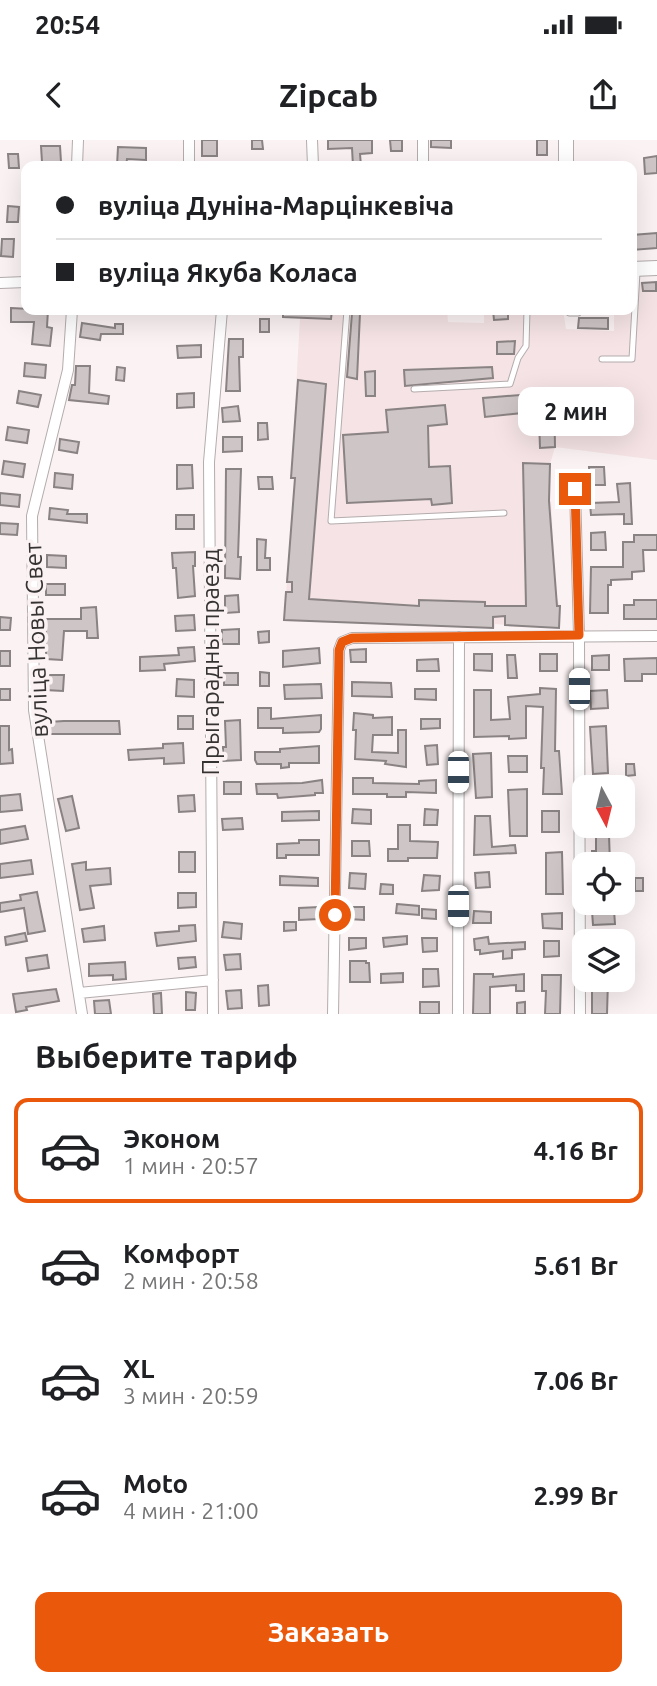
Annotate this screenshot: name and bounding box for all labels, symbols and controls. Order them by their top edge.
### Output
text: 20:54 [35,10,100,39]
icon: back [35,76,73,114]
icon: share [584,76,622,114]
text: Zipcab [279,77,378,113]
text: вуліца Дуніна-Марцінкевіча [98,191,454,220]
text: вуліца Якуба Коласа [98,258,358,287]
callout: 2 мин [517,387,633,436]
text: 2 мин [544,399,608,424]
route end [559,473,591,505]
street label: вуліца Новы Свет [19,542,53,738]
street label: Прыгарадны праезд [197,548,224,776]
car [569,668,590,710]
car [448,751,469,793]
north arrow [572,775,635,838]
map controls [572,775,635,992]
button: locate [572,852,635,915]
car [448,885,469,927]
route start [319,899,351,931]
button: layers [572,929,635,992]
text: Выберите тариф [35,1038,298,1074]
icon: car [39,1119,102,1182]
text: Эконом [123,1124,220,1153]
text: 4.16 Br [534,1136,618,1165]
text: 1 мин · 20:57 [123,1153,259,1178]
icon: car [39,1234,102,1297]
text: Комфорт [123,1239,239,1268]
text: 5.61 Br [534,1251,618,1280]
text: 2 мин · 20:58 [123,1268,259,1293]
icon: car [39,1349,102,1412]
text: XL [123,1354,154,1383]
text: 7.06 Br [534,1366,618,1395]
text: 3 мин · 20:59 [123,1383,259,1408]
icon: car [39,1464,102,1527]
text: Moto [123,1469,188,1498]
text: 2.99 Br [534,1481,618,1510]
text: 4 мин · 21:00 [123,1498,259,1523]
button: Заказать [35,1592,622,1672]

